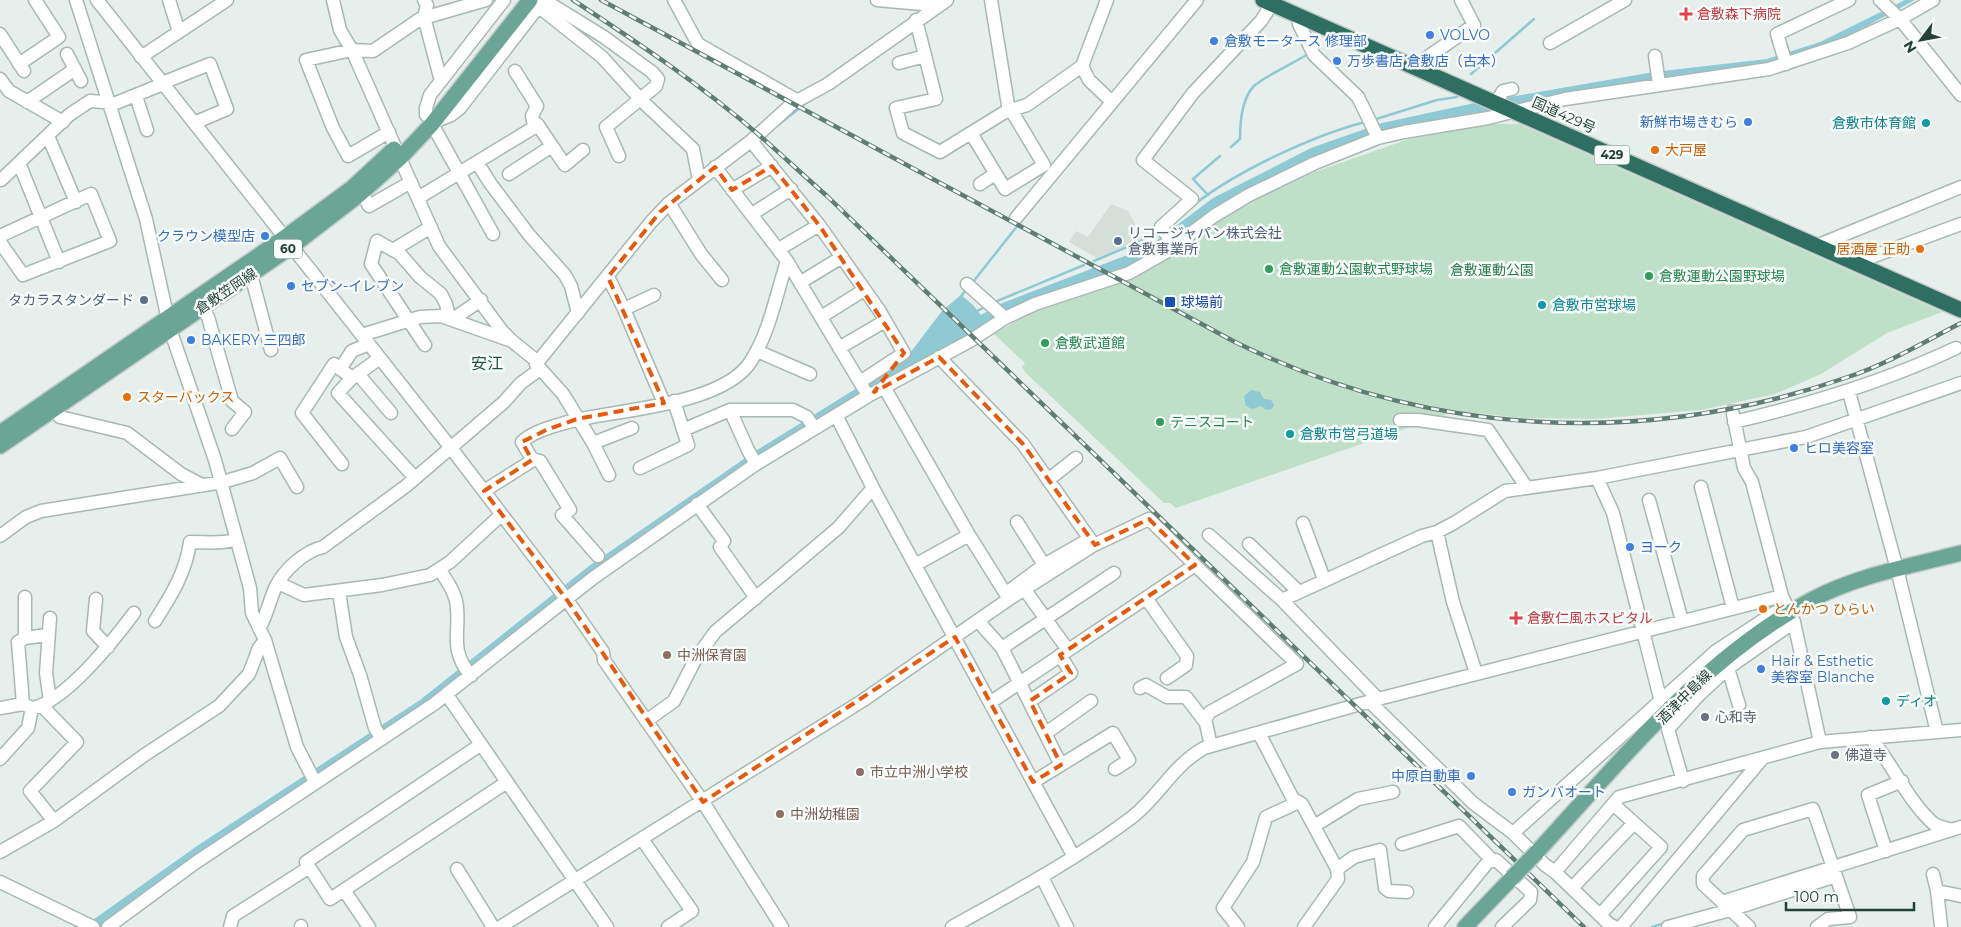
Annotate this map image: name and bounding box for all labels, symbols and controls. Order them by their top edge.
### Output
place label: 倉敷森下病院 [1697,5,1781,23]
marker: 倉敷森下病院 [1679,7,1693,21]
north arrow [1896,15,1946,65]
place label: VOLVO [1440,26,1490,44]
marker: VOLVO [1424,29,1436,41]
place label: 倉敷モータース 修理部 [1224,32,1367,50]
marker: 倉敷モータース 修理部 [1208,35,1220,47]
text: N [1899,37,1921,56]
place label: 万歩書店 倉敷店（古本） [1347,52,1505,70]
marker: 万歩書店 倉敷店（古本） [1331,55,1343,67]
street label: 国道429号 [1529,93,1599,137]
place label: 新鮮市場きむら [1640,113,1738,131]
place label: 倉敷市体育館 [1832,114,1916,132]
marker: 新鮮市場きむら [1742,116,1754,128]
marker: 倉敷市体育館 [1920,117,1932,129]
place label: 大戸屋 [1665,141,1707,159]
marker: 大戸屋 [1649,144,1661,156]
road number: 429 [1594,146,1630,164]
place label: リコージャパン株式会社 倉敷事業所 [1128,224,1282,258]
place label: クラウン模型店 [157,227,255,245]
marker: クラウン模型店 [259,230,271,242]
marker: リコージャパン株式会社 倉敷事業所 [1112,235,1124,247]
road number: 60 [274,240,302,258]
place label: 居酒屋 正助 [1836,240,1910,258]
marker: 居酒屋 正助 [1914,243,1926,255]
place label: 倉敷運動公園軟式野球場 [1279,260,1433,278]
park label: 倉敷運動公園 [1450,261,1534,279]
marker: 倉敷運動公園軟式野球場 [1263,263,1275,275]
street label: 倉敷笠岡線 [192,264,260,318]
place label: 倉敷運動公園野球場 [1659,267,1785,285]
marker: 倉敷運動公園野球場 [1643,270,1655,282]
place label: セブン-イレブン [301,277,404,295]
marker: セブン-イレブン [285,280,297,292]
place label: タカラスタンダード [8,291,134,309]
place label: 球場前 [1181,293,1223,311]
marker: タカラスタンダード [138,294,150,306]
marker: 球場前 [1163,295,1177,309]
place label: 倉敷市営球場 [1552,296,1636,314]
marker: 倉敷市営球場 [1536,299,1548,311]
place label: BAKERY 三四郎 [201,331,305,349]
marker: BAKERY 三四郎 [185,334,197,346]
place label: 倉敷武道館 [1055,334,1125,352]
marker: 倉敷武道館 [1039,337,1051,349]
district label: 安江 [471,354,503,373]
place label: スターバックス [137,388,234,406]
marker: スターバックス [121,391,133,403]
place label: テニスコート [1170,413,1254,431]
marker: テニスコート [1154,416,1166,428]
place label: 倉敷市営弓道場 [1300,425,1398,443]
marker: 倉敷市営弓道場 [1284,428,1296,440]
place label: ヒロ美容室 [1804,439,1874,457]
marker: ヒロ美容室 [1788,442,1800,454]
place label: ヨーク [1640,538,1682,556]
marker: ヨーク [1624,541,1636,553]
place label: とんかつ ひらい [1773,600,1875,618]
marker: とんかつ ひらい [1757,603,1769,615]
place label: 倉敷仁風ホスピタル [1527,609,1653,627]
marker: 倉敷仁風ホスピタル [1509,611,1523,625]
place label: 中洲保育園 [677,646,747,664]
marker: 中洲保育園 [661,649,673,661]
place label: Hair & Esthetic 美容室 Blanche [1771,652,1874,686]
marker: Hair & Esthetic 美容室 Blanche [1755,663,1767,675]
street label: 酒津中島線 [1653,666,1715,728]
place label: ディオ [1896,692,1937,710]
marker: ディオ [1880,695,1892,707]
place label: 心和寺 [1715,708,1757,726]
marker: 心和寺 [1699,711,1711,723]
place label: 佛道寺 [1845,746,1887,764]
marker: 佛道寺 [1829,749,1841,761]
place label: 市立中洲小学校 [870,763,968,781]
marker: 市立中洲小学校 [854,766,866,778]
place label: 中原自動車 [1391,767,1461,785]
marker: 中原自動車 [1465,770,1477,782]
place label: ガンバオート [1522,783,1606,801]
marker: ガンバオート [1506,786,1518,798]
place label: 中洲幼稚園 [790,805,860,823]
marker: 中洲幼稚園 [774,808,786,820]
scale bar [1786,880,1914,912]
text: 100 m [1794,887,1839,906]

